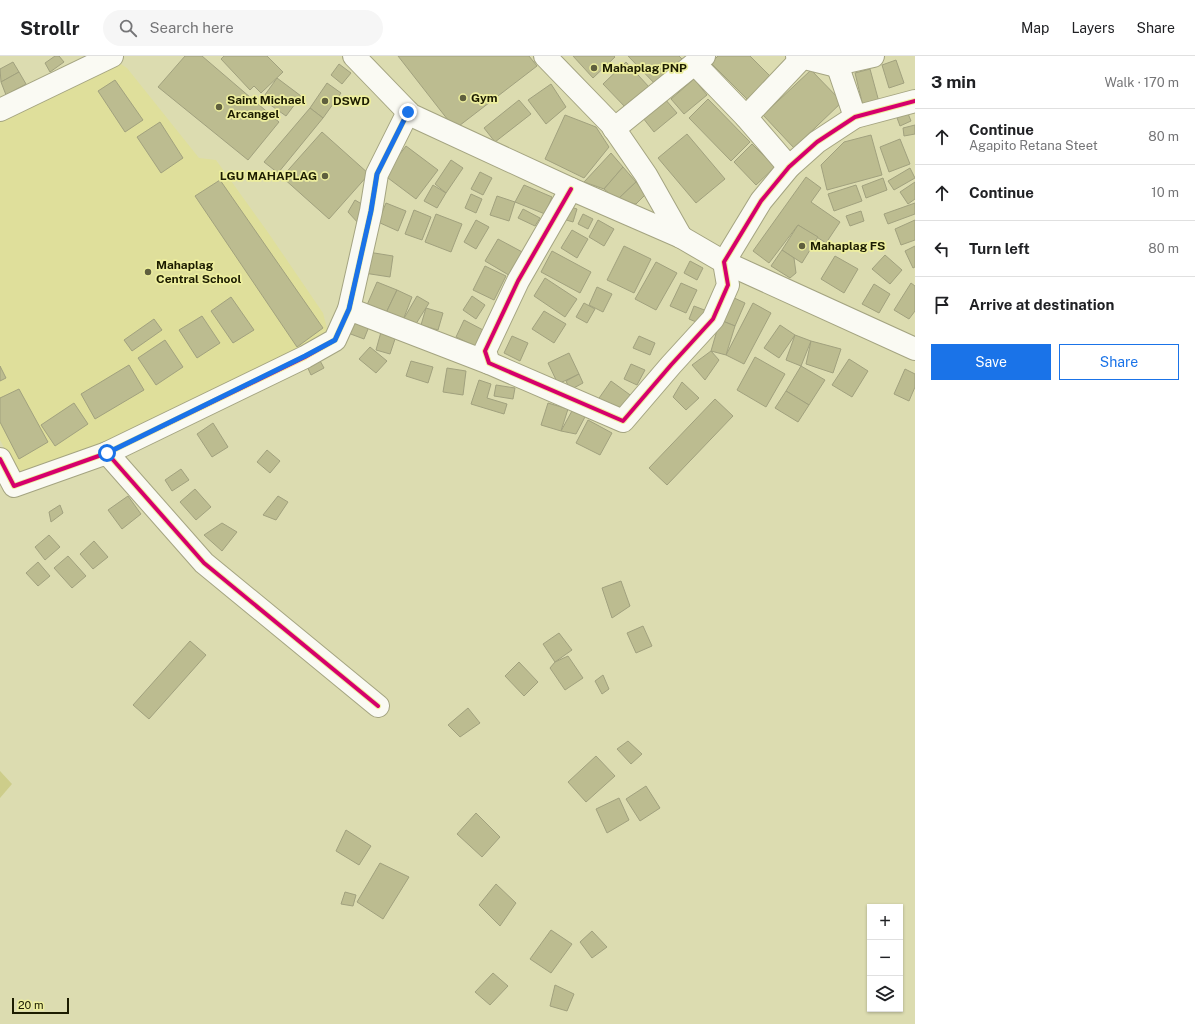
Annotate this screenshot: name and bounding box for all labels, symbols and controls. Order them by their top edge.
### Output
search box [103,10,383,46]
text: Strollr [20,17,79,39]
icon: search [117,17,139,39]
text: Search here [149,19,234,36]
text: Map [1021,20,1049,36]
text: Layers [1071,20,1115,36]
text: Share [1137,20,1175,36]
place label: Mahaplag PNP [602,61,687,75]
marker: Mahaplag PNP [589,63,599,73]
text: 3 min [931,72,976,92]
text: Walk · 170 m [1104,75,1179,90]
place label: Gym [471,91,498,105]
place label: Saint Michael Arcangel [227,93,305,121]
marker: Gym [458,93,468,103]
place label: DSWD [333,94,370,108]
marker: DSWD [320,96,330,106]
marker: Saint Michael Arcangel [214,102,224,112]
route end [399,103,417,121]
text: Continue [969,121,1034,138]
icon: ahead [931,126,953,148]
text: 80 m [1148,129,1179,144]
text: Agapito Retana Steet [969,138,1098,153]
place label: LGU MAHAPLAG [220,169,317,183]
marker: LGU MAHAPLAG [320,171,330,181]
icon: ahead [931,182,953,204]
text: Continue [969,184,1034,201]
text: 10 m [1151,185,1179,200]
icon: left [931,238,953,260]
place label: Mahaplag FS [810,239,885,253]
text: Turn left [969,240,1030,257]
marker: Mahaplag FS [797,241,807,251]
text: 80 m [1148,241,1179,256]
place label: Mahaplag Central School [156,258,241,286]
marker: Mahaplag Central School [143,267,153,277]
icon: arrive [931,294,953,316]
text: Arrive at destination [969,296,1114,313]
button: Save [931,344,1051,380]
button: Share [1059,344,1179,380]
route start [98,444,116,462]
map controls [867,904,903,1012]
button: + [867,904,903,940]
button: − [867,940,903,976]
button: layers [867,976,903,1012]
scale bar [12,996,69,1015]
text: 20 m [18,999,43,1011]

